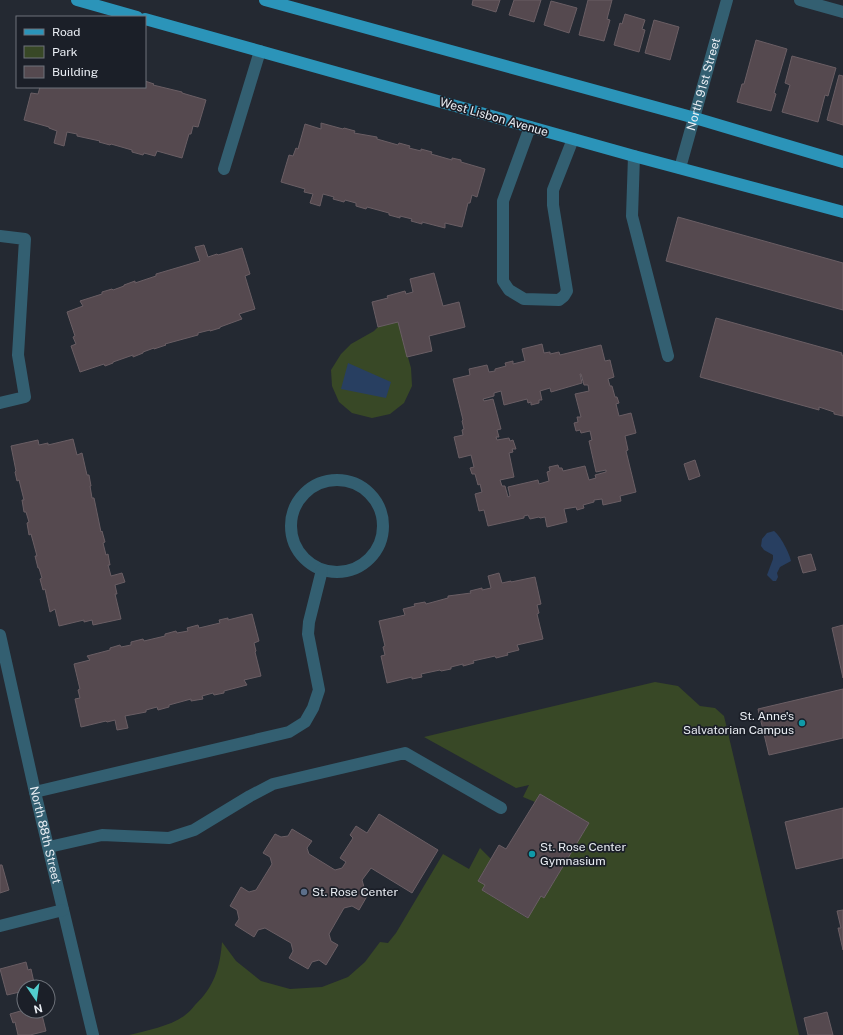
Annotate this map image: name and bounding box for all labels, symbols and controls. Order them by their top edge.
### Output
legend [16,16,146,88]
text: Road [52,25,80,39]
street label: North 91st Street [684,36,723,132]
text: Park [52,45,78,59]
text: Building [52,65,98,79]
street label: West Lisbon Avenue [438,95,550,139]
place label: St. Anne's Salvatorian Campus [683,709,794,737]
marker: St. Anne's Salvatorian Campus [797,718,807,728]
street label: North 88th Street [27,785,64,885]
place label: St. Rose Center Gymnasium [540,840,626,868]
marker: St. Rose Center Gymnasium [527,849,537,859]
place label: St. Rose Center [312,885,398,899]
marker: St. Rose Center [299,887,309,897]
north arrow [16,979,56,1019]
text: N [33,1002,44,1016]

